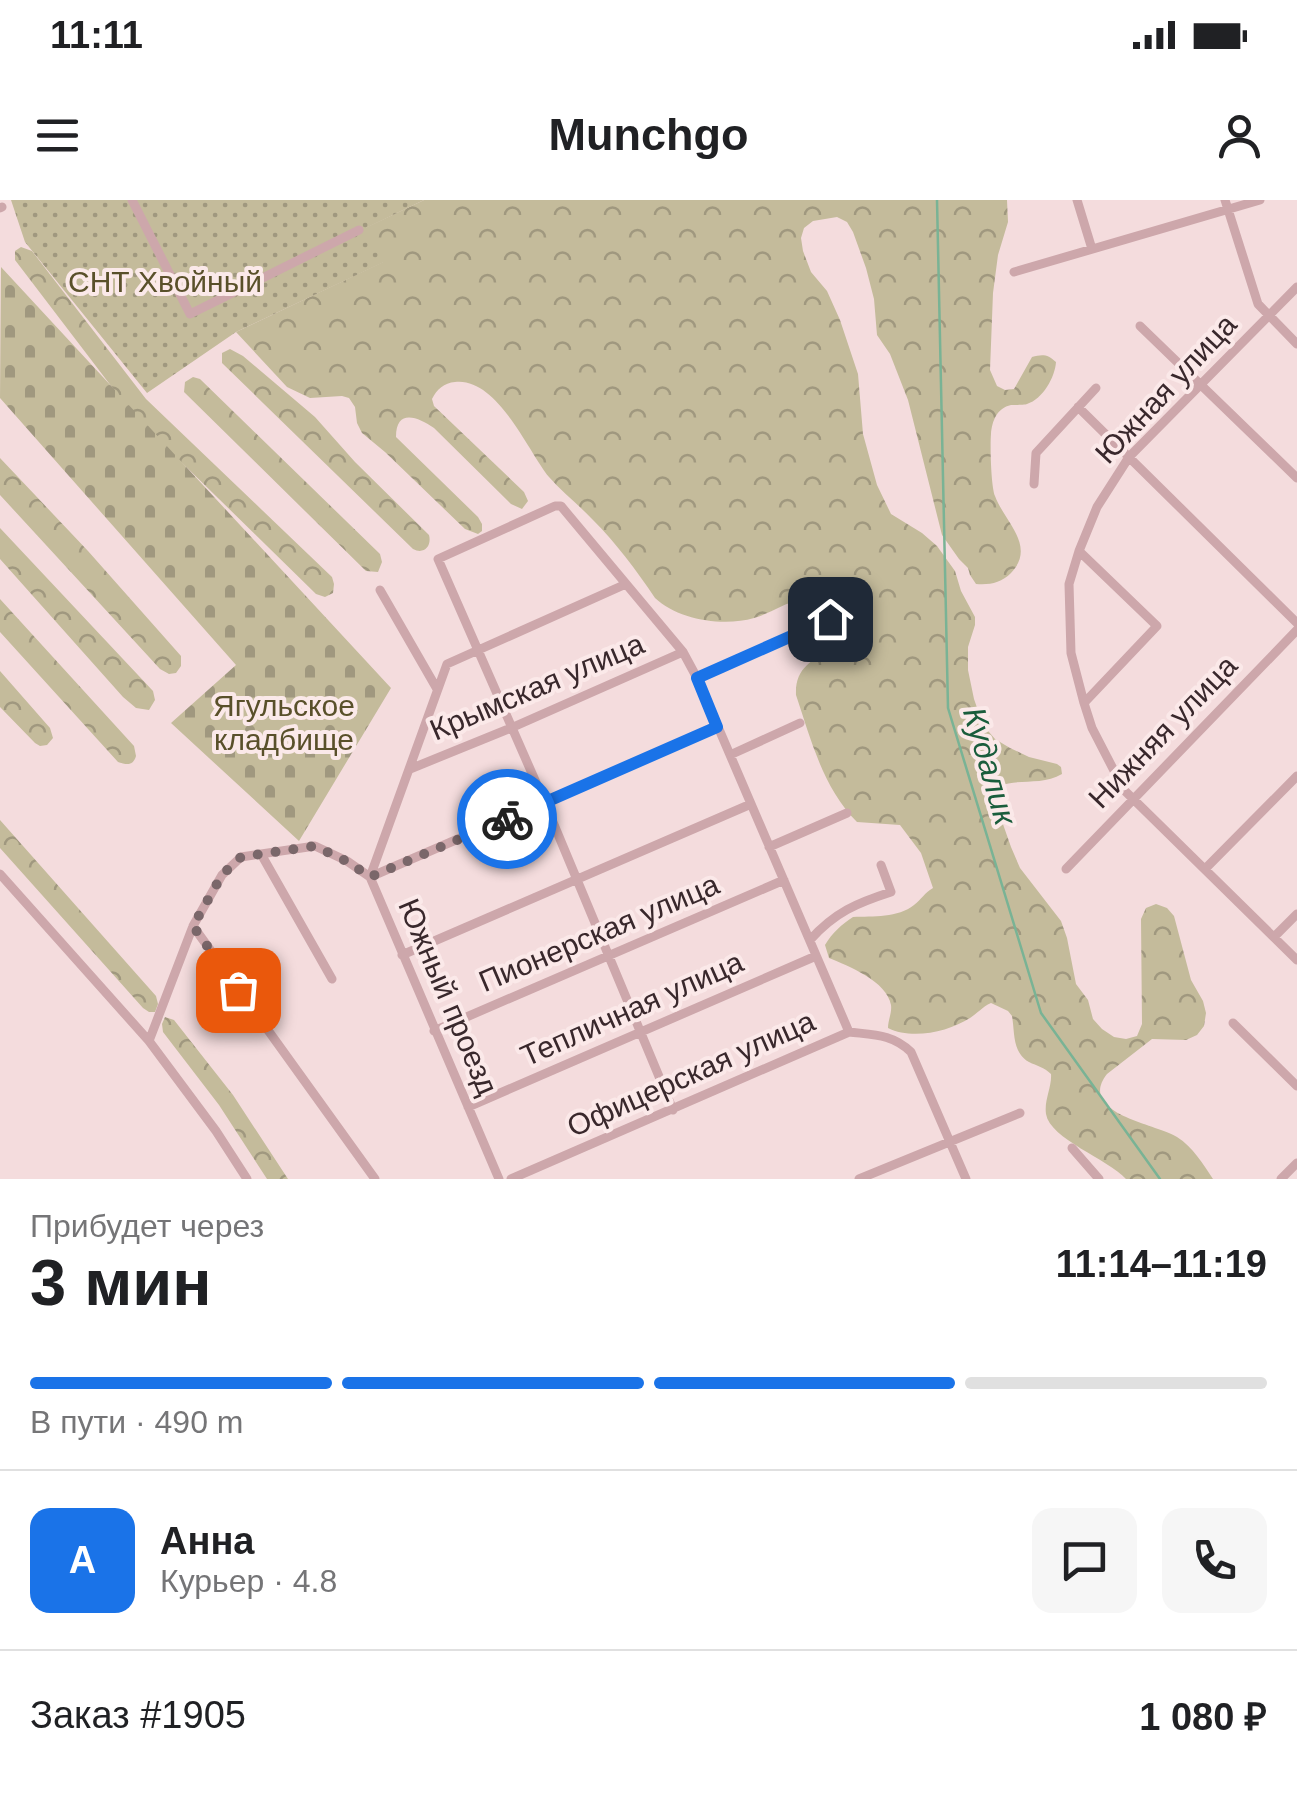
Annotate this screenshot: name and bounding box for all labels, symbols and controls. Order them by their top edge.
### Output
text: 11:11 [50,14,143,56]
icon: menu [30,108,85,163]
icon: person [1212,108,1267,163]
text: Munchgo [549,109,748,160]
park label: СНТ Хвойный [68,265,262,298]
street label: Южная улица [1089,307,1243,470]
pin [788,577,873,662]
icon: home [803,592,858,647]
street label: Крымская улица [425,627,649,746]
street label: Нижняя улица [1082,649,1244,814]
park label: Ягульское кладбище [213,689,355,756]
water label: Кудалик [956,703,1024,831]
courier [457,769,557,869]
icon: bike [480,792,535,847]
street label: Пионерская улица [474,867,724,998]
street label: Южный проезд [392,894,505,1100]
street label: Тепличная улица [516,945,748,1072]
pin [196,948,281,1033]
icon: bag [211,963,266,1018]
street label: Офицерская улица [562,1004,820,1143]
text: Прибудет через [30,1208,264,1244]
text: 11:14–11:19 [1056,1243,1267,1285]
text: 3 мин [30,1246,212,1319]
text: В пути · 490 m [30,1404,243,1440]
button: chat [1032,1508,1137,1613]
button: phone [1162,1508,1267,1613]
text: Анна [160,1520,254,1562]
text: А [69,1539,96,1581]
text: Курьер · 4.8 [160,1563,337,1599]
text: Заказ #1905 [30,1694,246,1736]
text: 1 080 ₽ [1139,1696,1267,1738]

